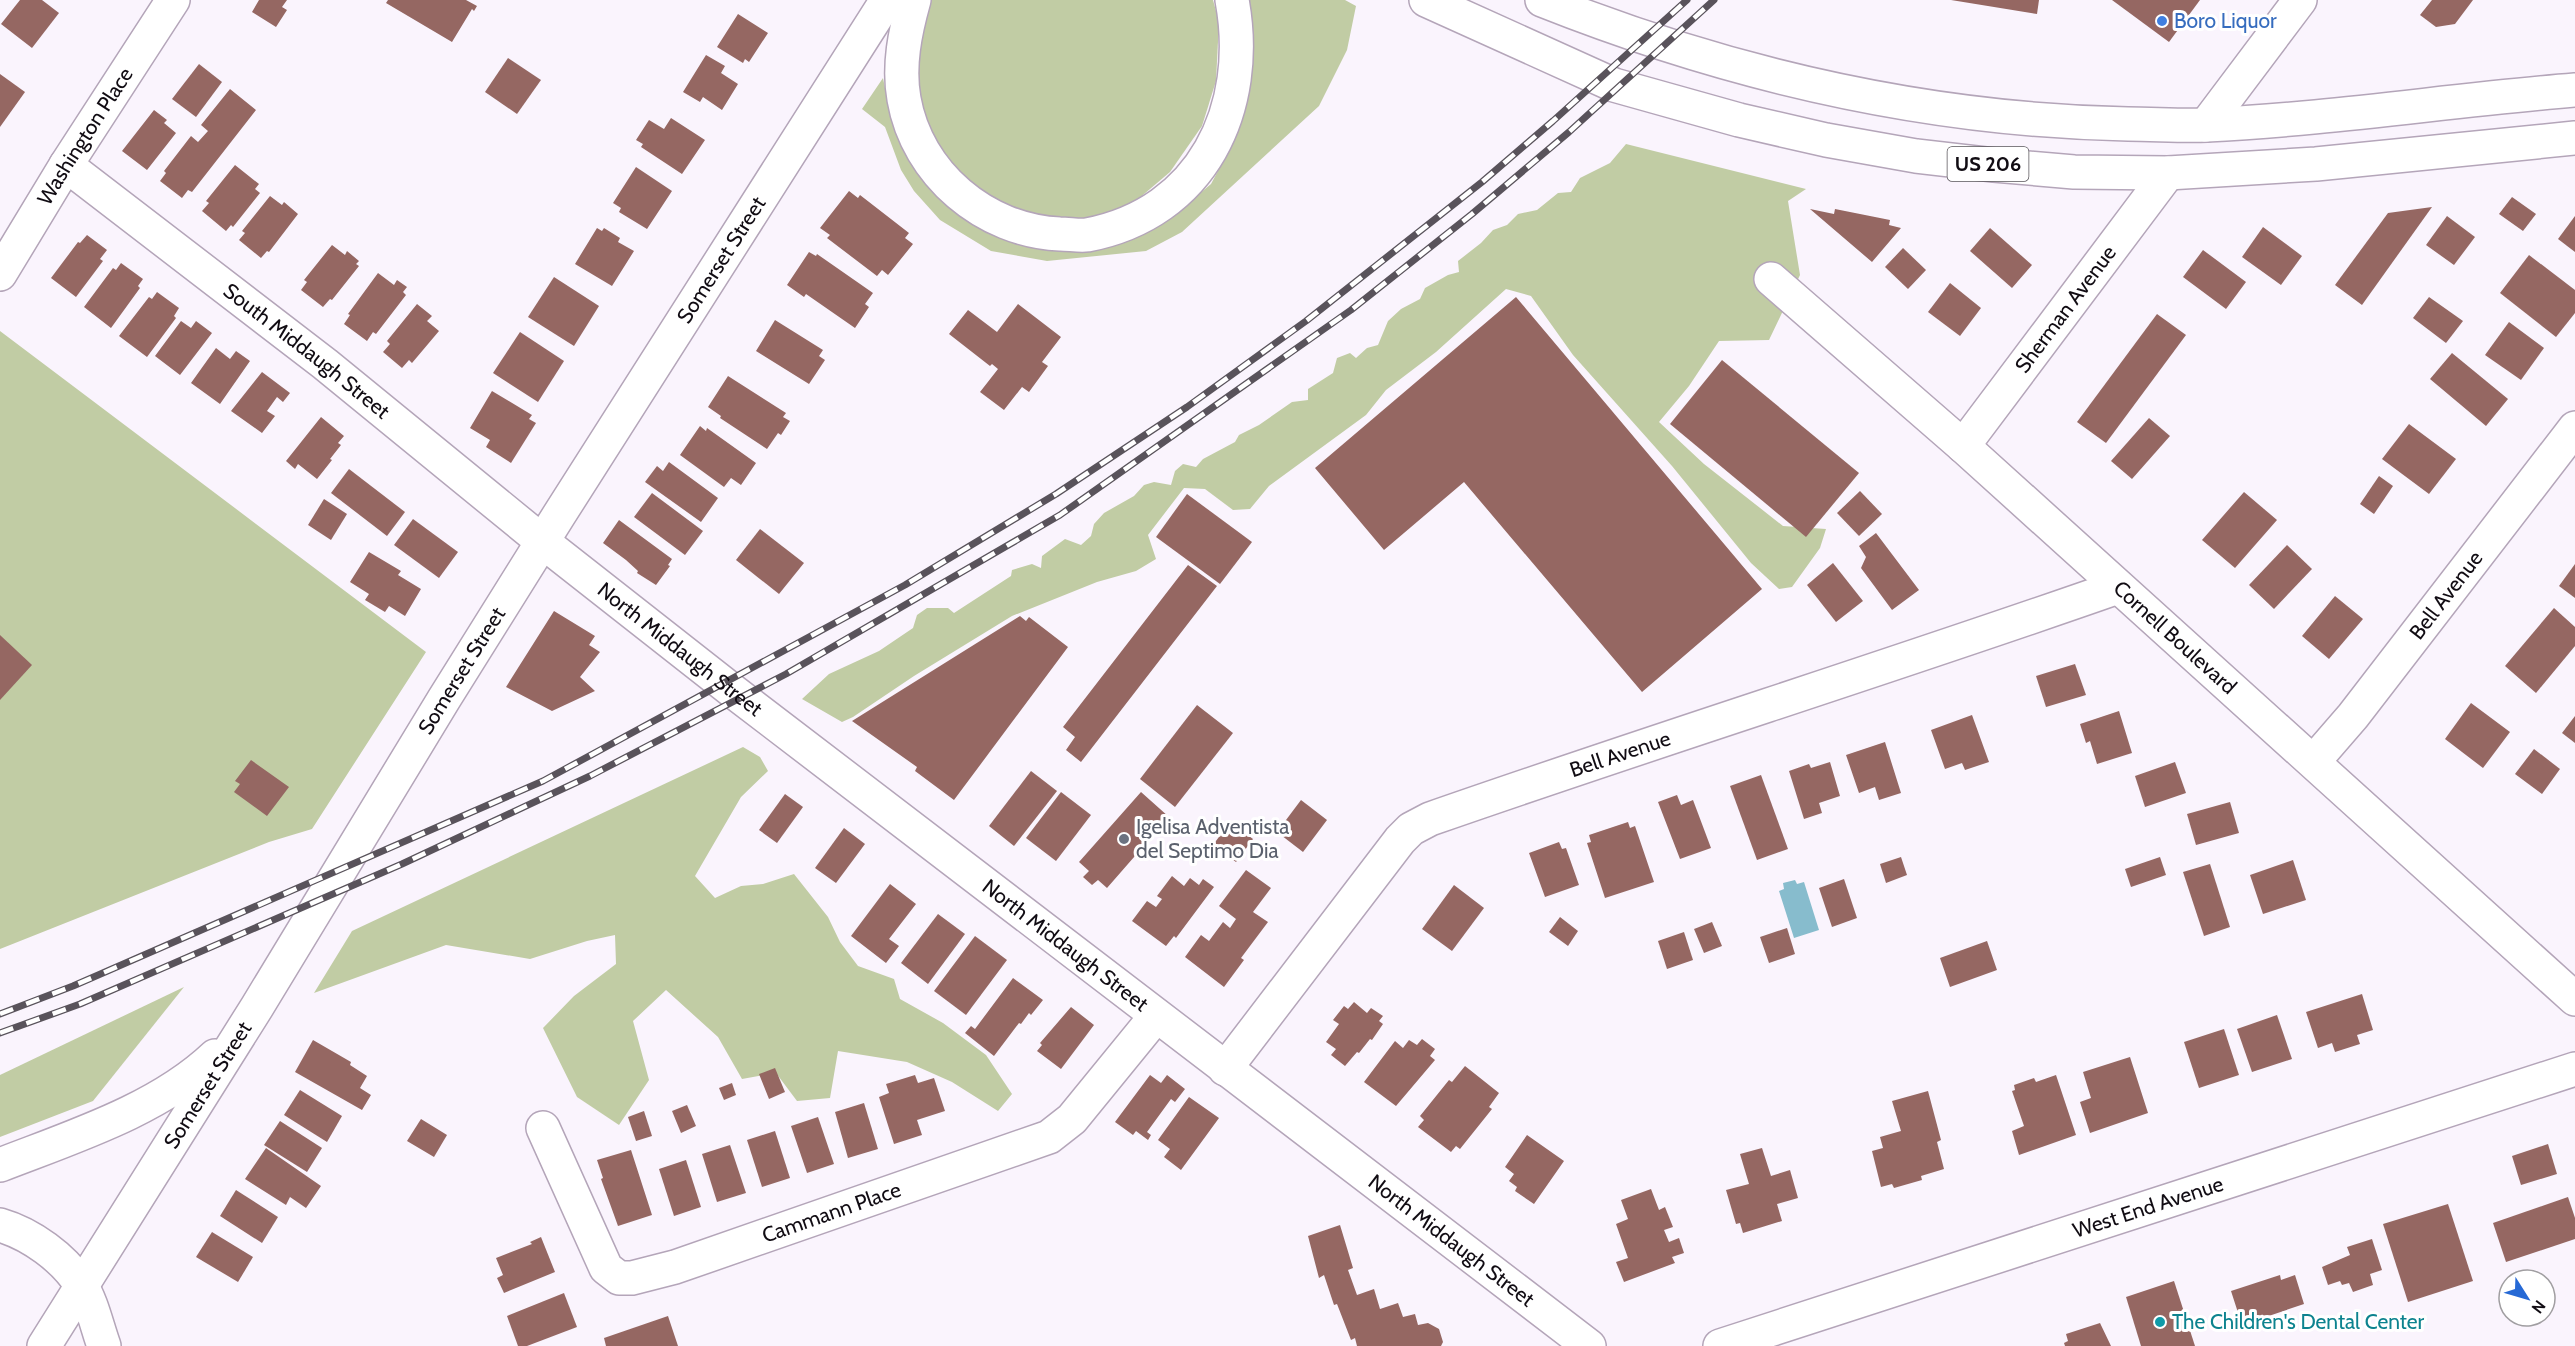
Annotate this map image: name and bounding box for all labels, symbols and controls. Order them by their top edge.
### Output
place label: Boro Liquor [2174,8,2277,33]
marker: Boro Liquor [2155,14,2169,28]
street label: Washington Place [32,62,138,209]
road number: US 206 [1948,147,2028,181]
street label: Somerset Street [672,192,770,328]
street label: Sherman Avenue [2009,240,2121,377]
street label: South Middaugh Street [219,278,395,424]
street label: Bell Avenue [2404,546,2488,644]
street label: Cornell Boulevard [2109,575,2242,699]
street label: North Middaugh Street [593,577,767,721]
street label: Somerset Street [413,602,510,739]
street label: Bell Avenue [1566,725,1674,782]
place label: Igelisa Adventista del Septimo Dia [1136,814,1289,863]
marker: Igelisa Adventista del Septimo Dia [1117,832,1131,846]
street label: North Middaugh Street [978,874,1153,1016]
street label: Somerset Street [158,1017,257,1153]
street label: North Middaugh Street [1364,1169,1540,1312]
street label: West End Avenue [2070,1171,2227,1243]
street label: Cammann Place [759,1176,904,1248]
north arrow [2497,1268,2557,1328]
text: N [2528,1296,2550,1317]
place label: The Children's Dental Center [2172,1309,2424,1334]
marker: The Children's Dental Center [2153,1315,2167,1329]

